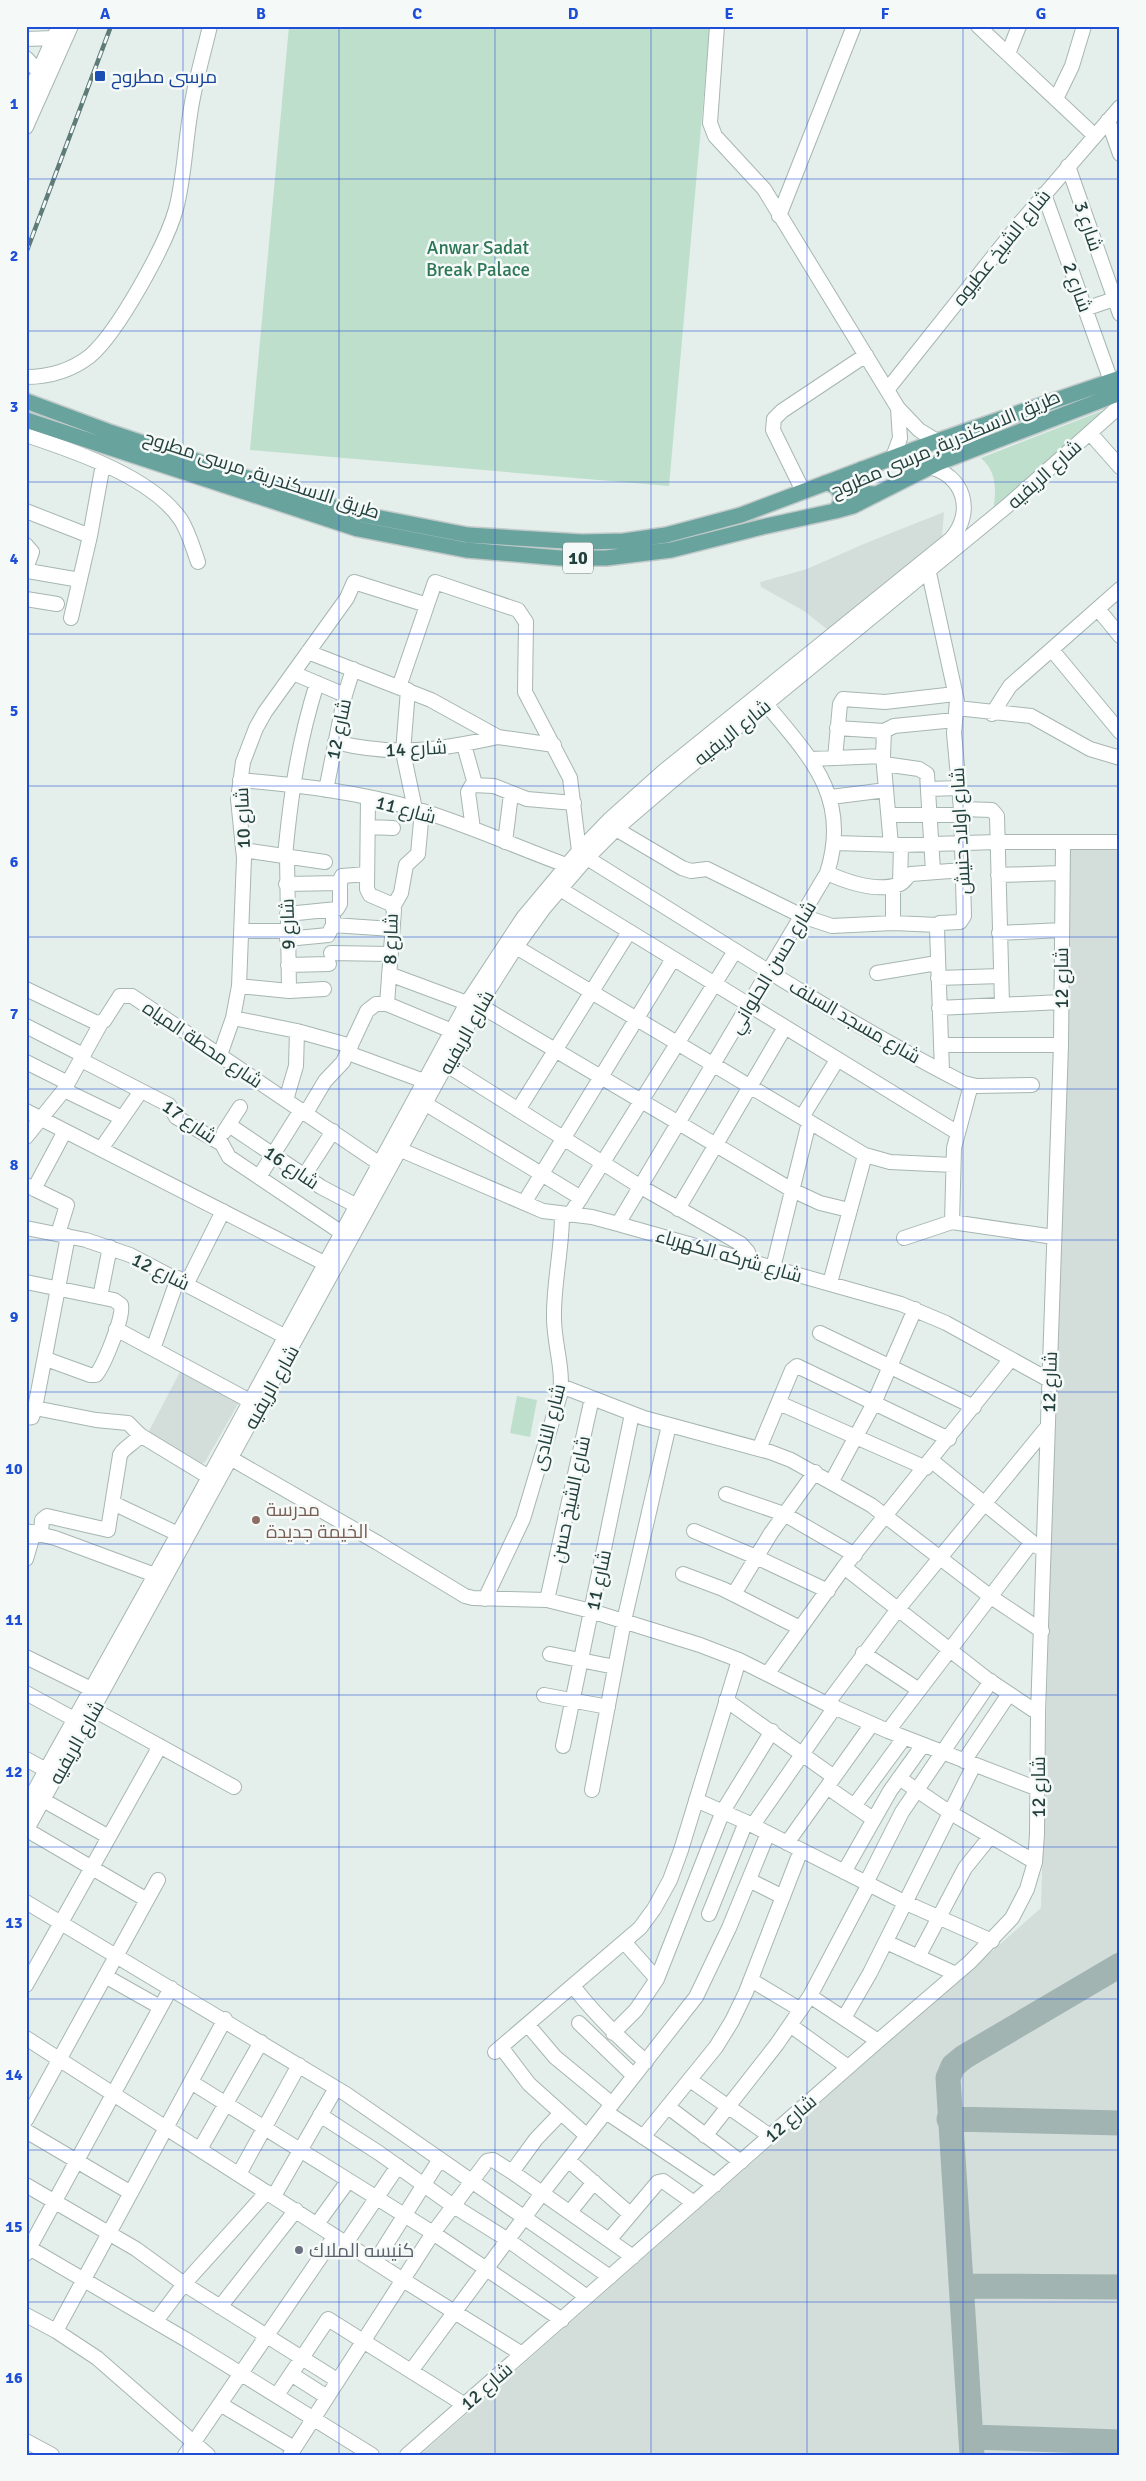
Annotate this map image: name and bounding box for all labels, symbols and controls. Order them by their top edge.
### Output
text: A [100,4,111,24]
text: B [256,4,266,24]
text: C [412,4,422,24]
text: D [568,4,579,24]
text: E [724,4,734,24]
text: F [881,4,890,24]
text: G [1036,4,1046,24]
place label: مرسى مطروح [111,65,217,90]
marker: مرسى مطروح [93,69,107,83]
text: 1 [10,94,19,114]
street label: شارع الشيخ عطيوه [948,185,1057,311]
street label: شارع 3 [1067,198,1108,255]
park label: Anwar Sadat Break Palace [426,236,530,282]
text: 2 [10,246,18,266]
street label: شارع 2 [1056,259,1097,316]
street label: طريق الاسكندرية, مرسى مطروح [827,385,1064,504]
text: 3 [10,397,18,417]
street label: طريق الاسكندرية, مرسى مطروح [140,425,383,525]
street label: شارع الريفيه [1002,435,1088,515]
road number: 10 [563,542,593,574]
text: 4 [10,549,19,569]
street label: شارع الريفيه [689,694,777,772]
street label: شارع 12 [321,697,358,762]
text: 5 [10,701,18,721]
street label: شارع 14 [385,735,447,764]
street label: شارع اولاد حنيش [946,767,977,895]
street label: شارع 10 [230,787,257,849]
street label: شارع 11 [373,790,439,830]
text: 6 [10,852,19,872]
street label: شارع حسن الحلواني [724,897,824,1039]
street label: شارع 9 [276,898,301,950]
street label: شارع 8 [378,913,405,965]
street label: شارع 12 [1050,947,1075,1009]
street label: شارع مسجد السلف [784,975,925,1070]
street label: شارع الريفيه [434,986,501,1079]
street label: شارع محطة المياه [137,996,267,1095]
text: 7 [10,1004,19,1024]
street label: شارع 17 [157,1094,222,1150]
street label: شارع 16 [259,1141,324,1196]
text: 8 [10,1155,19,1175]
street label: شارع شركه الكهرباء [652,1224,805,1289]
street label: شارع 12 [127,1248,193,1297]
text: 9 [10,1307,19,1327]
street label: شارع الريفيه [239,1341,306,1434]
street label: شارع 12 [1037,1351,1064,1413]
street label: شارع النادى [527,1381,572,1473]
street label: شارع الشيخ حسن [546,1434,597,1565]
text: 10 [5,1459,23,1479]
place label: مدرسة الخيمة جديدة [266,1498,368,1544]
marker: مدرسة الخيمة جديدة [250,1514,262,1526]
street label: شارع 11 [581,1548,618,1613]
text: 11 [5,1610,23,1630]
street label: شارع الريفيه [44,1696,111,1789]
street label: شارع 12 [1027,1756,1052,1818]
text: 12 [5,1762,23,1782]
text: 13 [5,1913,23,1933]
text: 14 [5,2065,23,2085]
street label: شارع 12 [760,2090,822,2149]
text: 15 [5,2217,23,2237]
place label: كنيسه الملاك [309,2239,414,2263]
marker: كنيسه الملاك [293,2244,305,2256]
street label: شارع 12 [456,2358,518,2417]
text: 16 [5,2368,23,2388]

